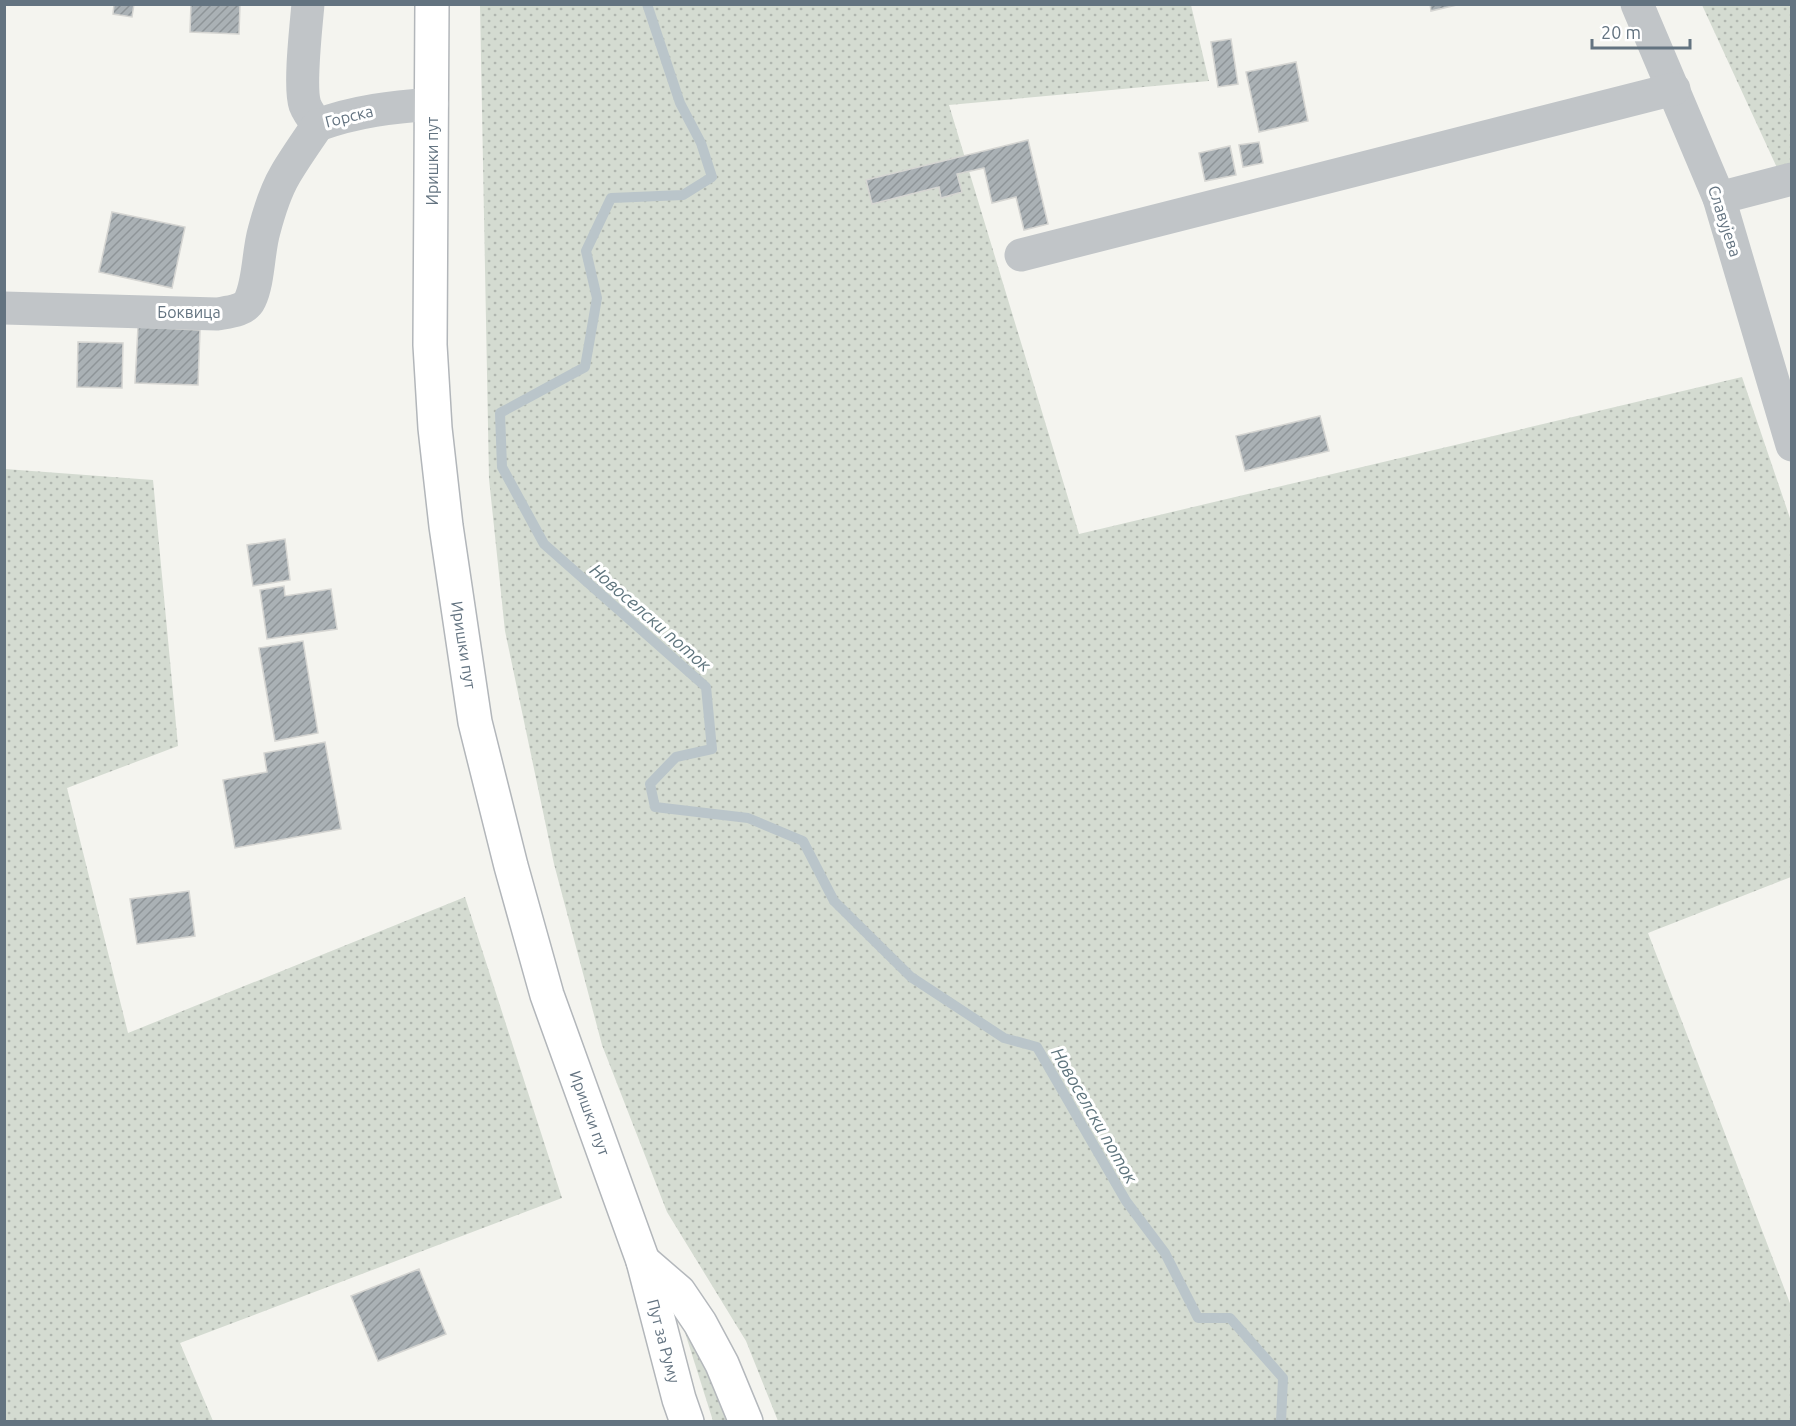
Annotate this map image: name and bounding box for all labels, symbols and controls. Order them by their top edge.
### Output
scale bar [1592,12,1690,50]
text: 20 m [1601,22,1641,42]
street label: Горска [323,101,375,131]
street label: Иришки пут [423,117,441,205]
street label: Славујева [1705,183,1745,259]
street label: Боквица [157,303,221,321]
water label: Новоселски поток [586,559,716,675]
street label: Иришки пут [448,600,480,690]
water label: Новоселски поток [1048,1043,1142,1187]
street label: Иришки пут [566,1068,614,1158]
street label: Пут за Руму [644,1297,684,1385]

